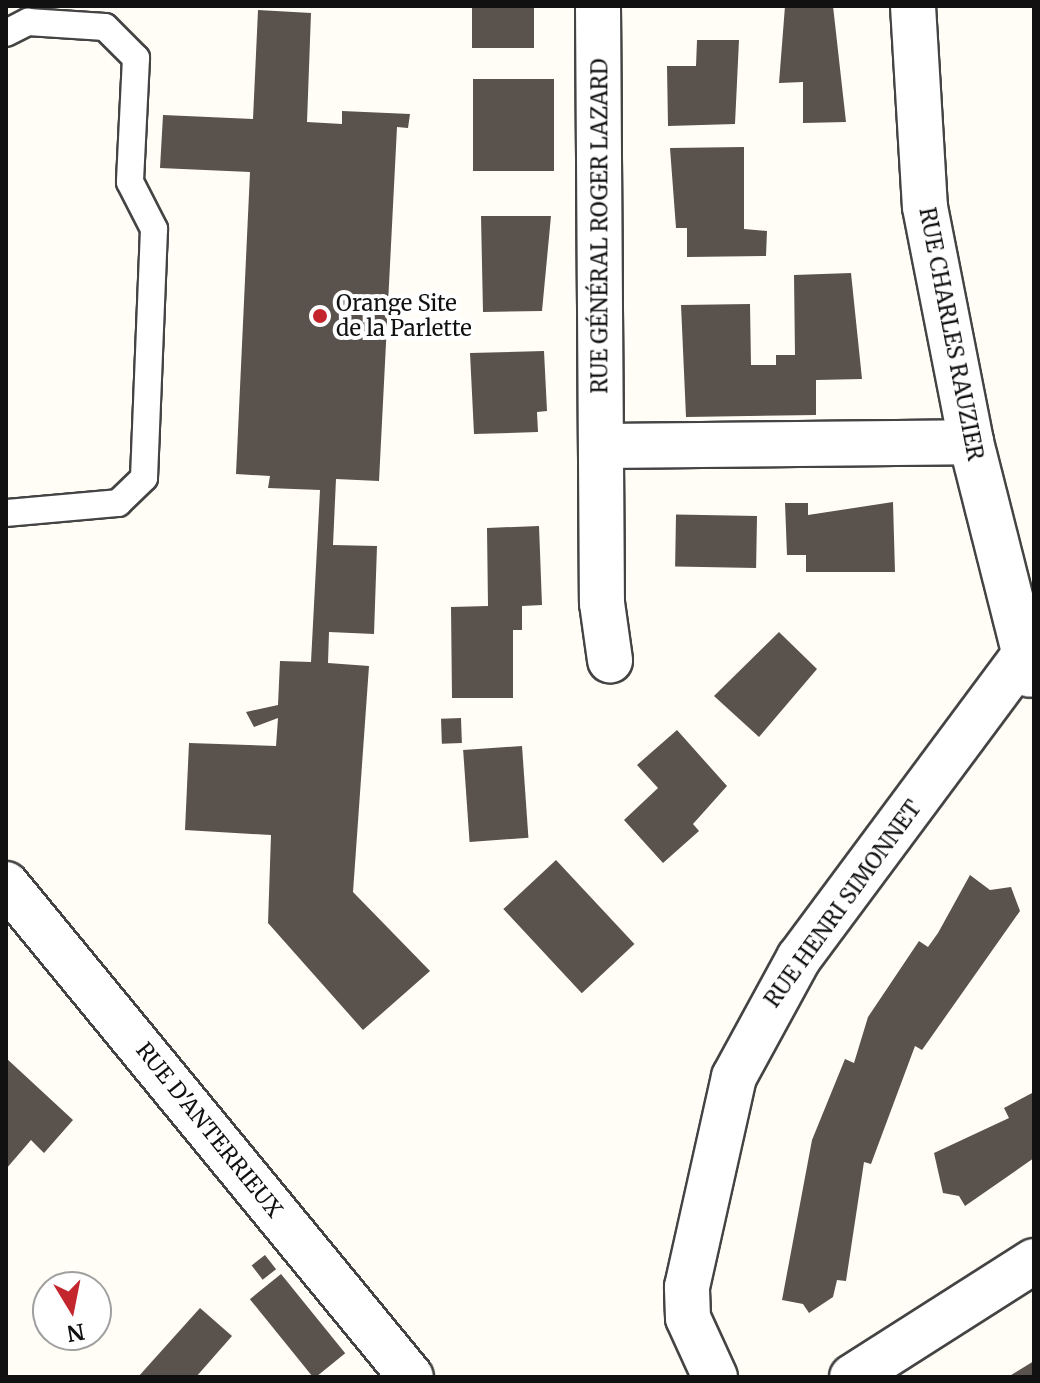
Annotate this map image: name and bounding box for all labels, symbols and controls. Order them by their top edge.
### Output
street label: RUE GÉNÉRAL ROGER LAZARD [587,58,613,394]
street label: RUE CHARLES RAUZIER [913,205,989,463]
place label: Orange Site de la Parlette [336,290,472,342]
marker: Orange Site de la Parlette [311,307,329,325]
street label: RUE HENRI SIMONNET [759,795,927,1013]
street label: RUE D'ANTERRIEUX [130,1037,288,1223]
north arrow [32,1271,112,1351]
text: N [65,1317,87,1348]

